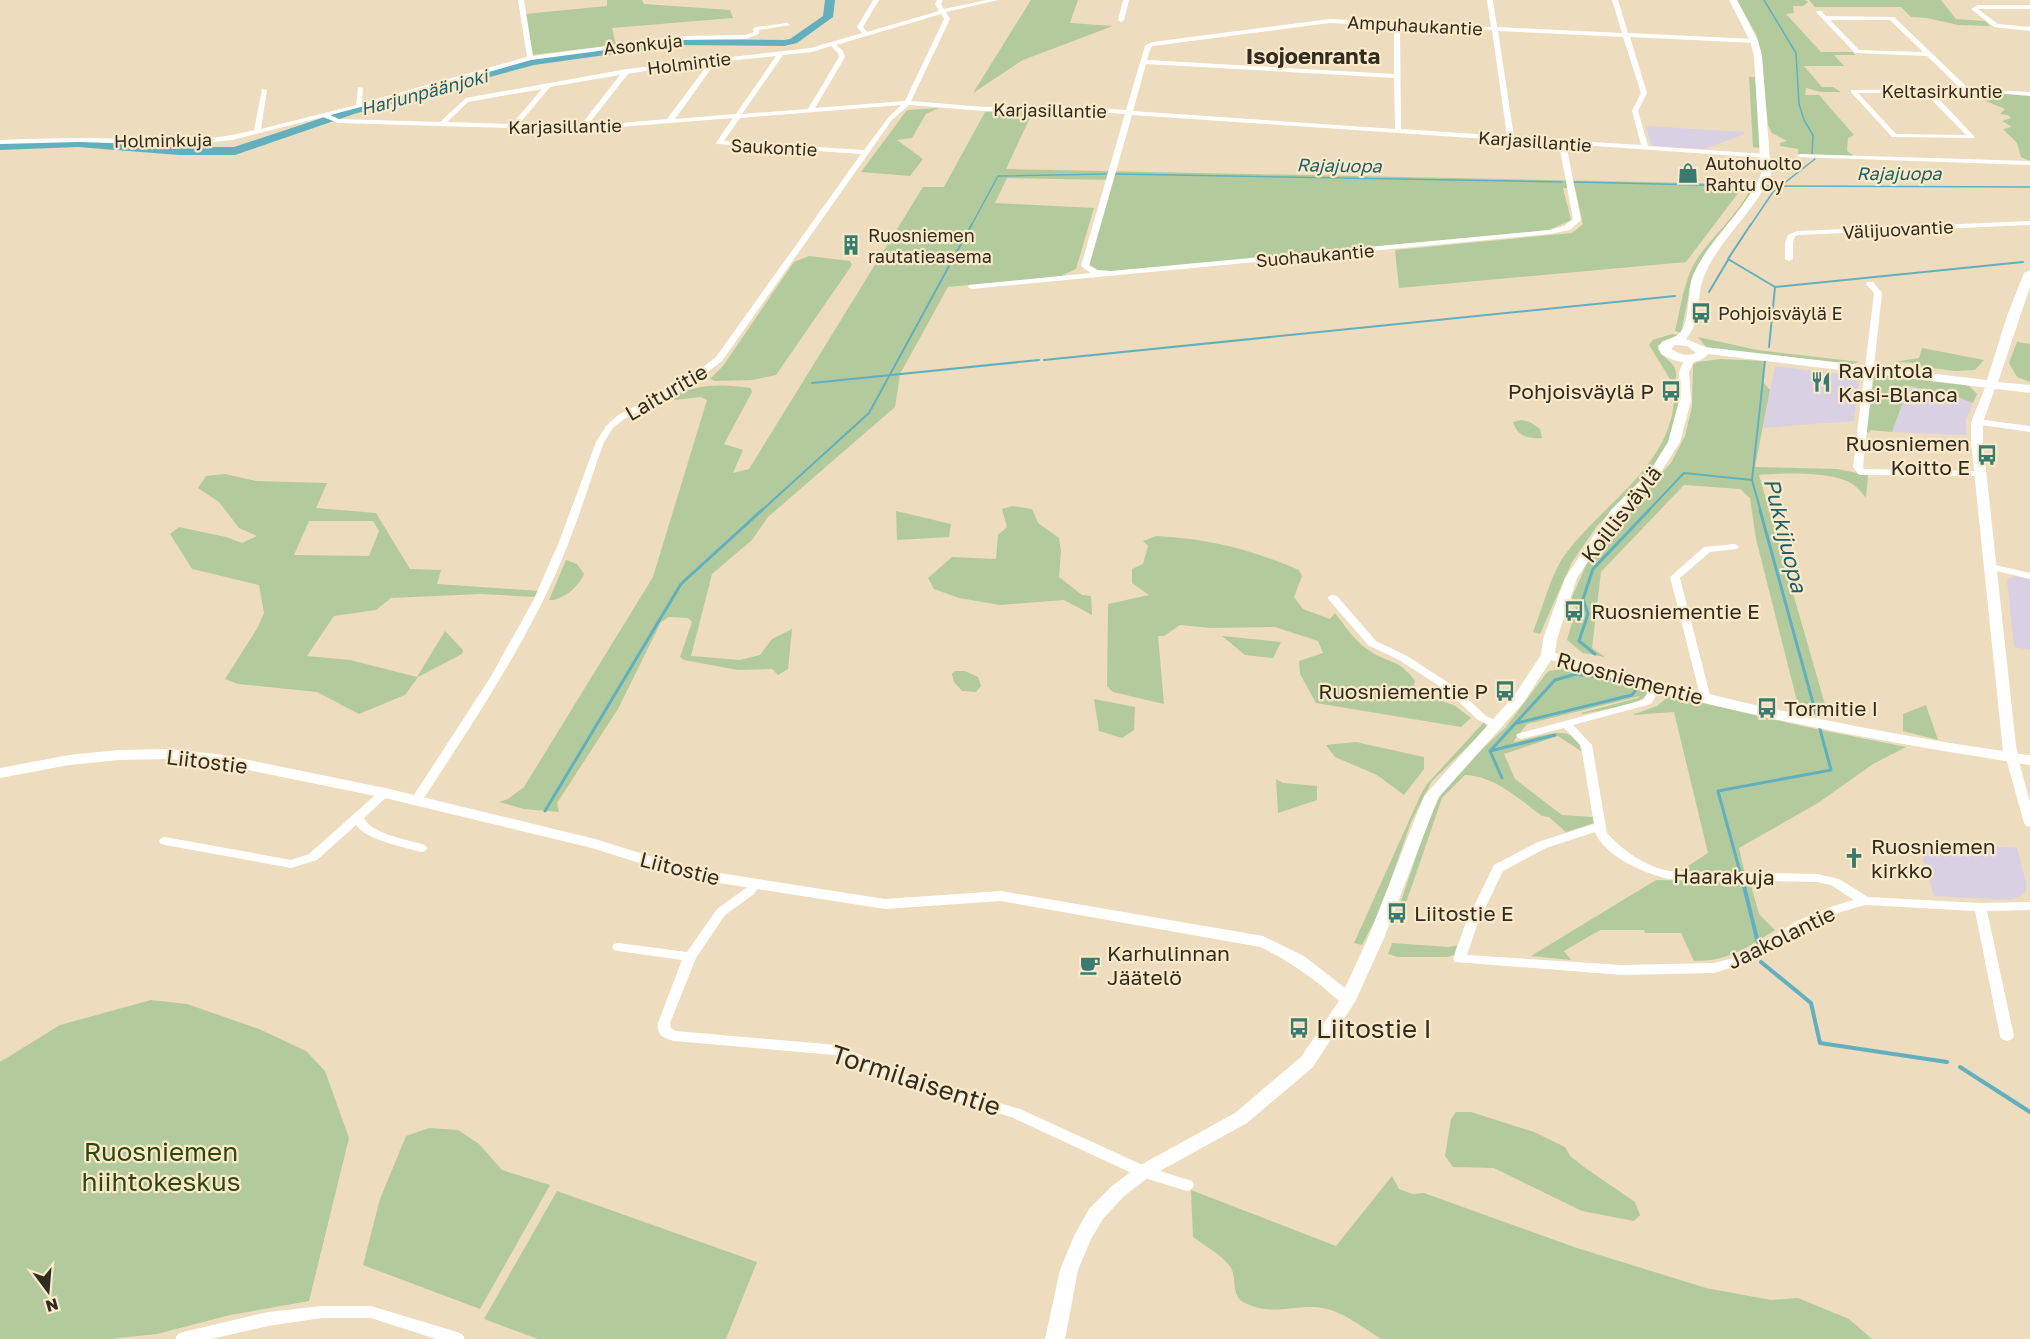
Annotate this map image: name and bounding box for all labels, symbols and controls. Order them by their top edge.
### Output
street label: Ampuhaukantie [1347,10,1483,40]
street label: Asonkuja [602,29,684,59]
district label: Isojoenranta [1246,42,1380,69]
street label: Holmintie [646,47,732,79]
water label: Harjunpäänjoki [358,64,492,120]
street label: Keltasirkuntie [1881,80,2003,102]
street label: Karjasillantie [993,98,1107,122]
street label: Karjasillantie [508,114,622,138]
street label: Karjasillantie [1477,126,1593,156]
street label: Holminkuja [114,128,212,152]
street label: Saukontie [730,134,818,160]
place label: Autohuolto Rahtu Oy [1705,152,1802,195]
water label: Rajajuopa [1296,153,1383,177]
shop icon: Autohuolto Rahtu Oy [1676,161,1700,185]
water label: Rajajuopa [1857,162,1942,184]
street label: Välijuovantie [1842,215,1954,243]
place label: Ruosniemen rautatieasema [868,224,992,267]
building icon: Ruosniemen rautatieasema [839,233,863,257]
street label: Suohaukantie [1255,239,1375,271]
bus stop icon: Pohjoisväylä E [1689,301,1713,325]
place label: Pohjoisväylä E [1718,302,1843,324]
place label: Ravintola Kasi-Blanca [1838,357,1958,407]
street label: Laituritie [620,358,712,426]
restaurant icon: Ravintola Kasi-Blanca [1809,370,1833,394]
place label: Pohjoisväylä P [1508,378,1654,404]
bus stop icon: Pohjoisväylä P [1659,379,1683,403]
place label: Ruosniemen Koitto E [1845,430,1970,480]
bus stop icon: Ruosniemen Koitto E [1975,443,1999,467]
street label: Koillisväylä [1575,460,1667,568]
water label: Pukkijuopa [1759,475,1814,596]
place label: Ruosniementie E [1591,598,1760,624]
bus stop icon: Ruosniementie E [1562,599,1586,623]
street label: Ruosniementie [1554,646,1706,710]
place label: Ruosniementie P [1318,678,1488,704]
bus stop icon: Ruosniementie P [1493,679,1517,703]
place label: Tormitie I [1784,695,1878,721]
bus stop icon: Tormitie I [1755,696,1779,720]
street label: Liitostie [165,743,249,779]
place label: Ruosniemen kirkko [1871,833,1996,883]
street label: Liitostie [637,846,723,890]
church icon: Ruosniemen kirkko [1842,846,1866,870]
street label: Haarakuja [1673,862,1775,890]
place label: Liitostie E [1414,900,1514,926]
street label: Jaakolantie [1723,900,1839,974]
bus stop icon: Liitostie E [1385,901,1409,925]
place label: Karhulinnan Jäätelö [1107,940,1230,990]
cafe icon: Karhulinnan Jäätelö [1078,953,1102,977]
place label: Liitostie I [1316,1013,1432,1044]
bus stop icon: Liitostie I [1287,1016,1311,1040]
street label: Tormilaisentie [827,1038,1005,1122]
park label: Ruosniemen hiihtokeskus [82,1136,240,1197]
north arrow [18,1261,78,1321]
text: N [44,1294,61,1317]

